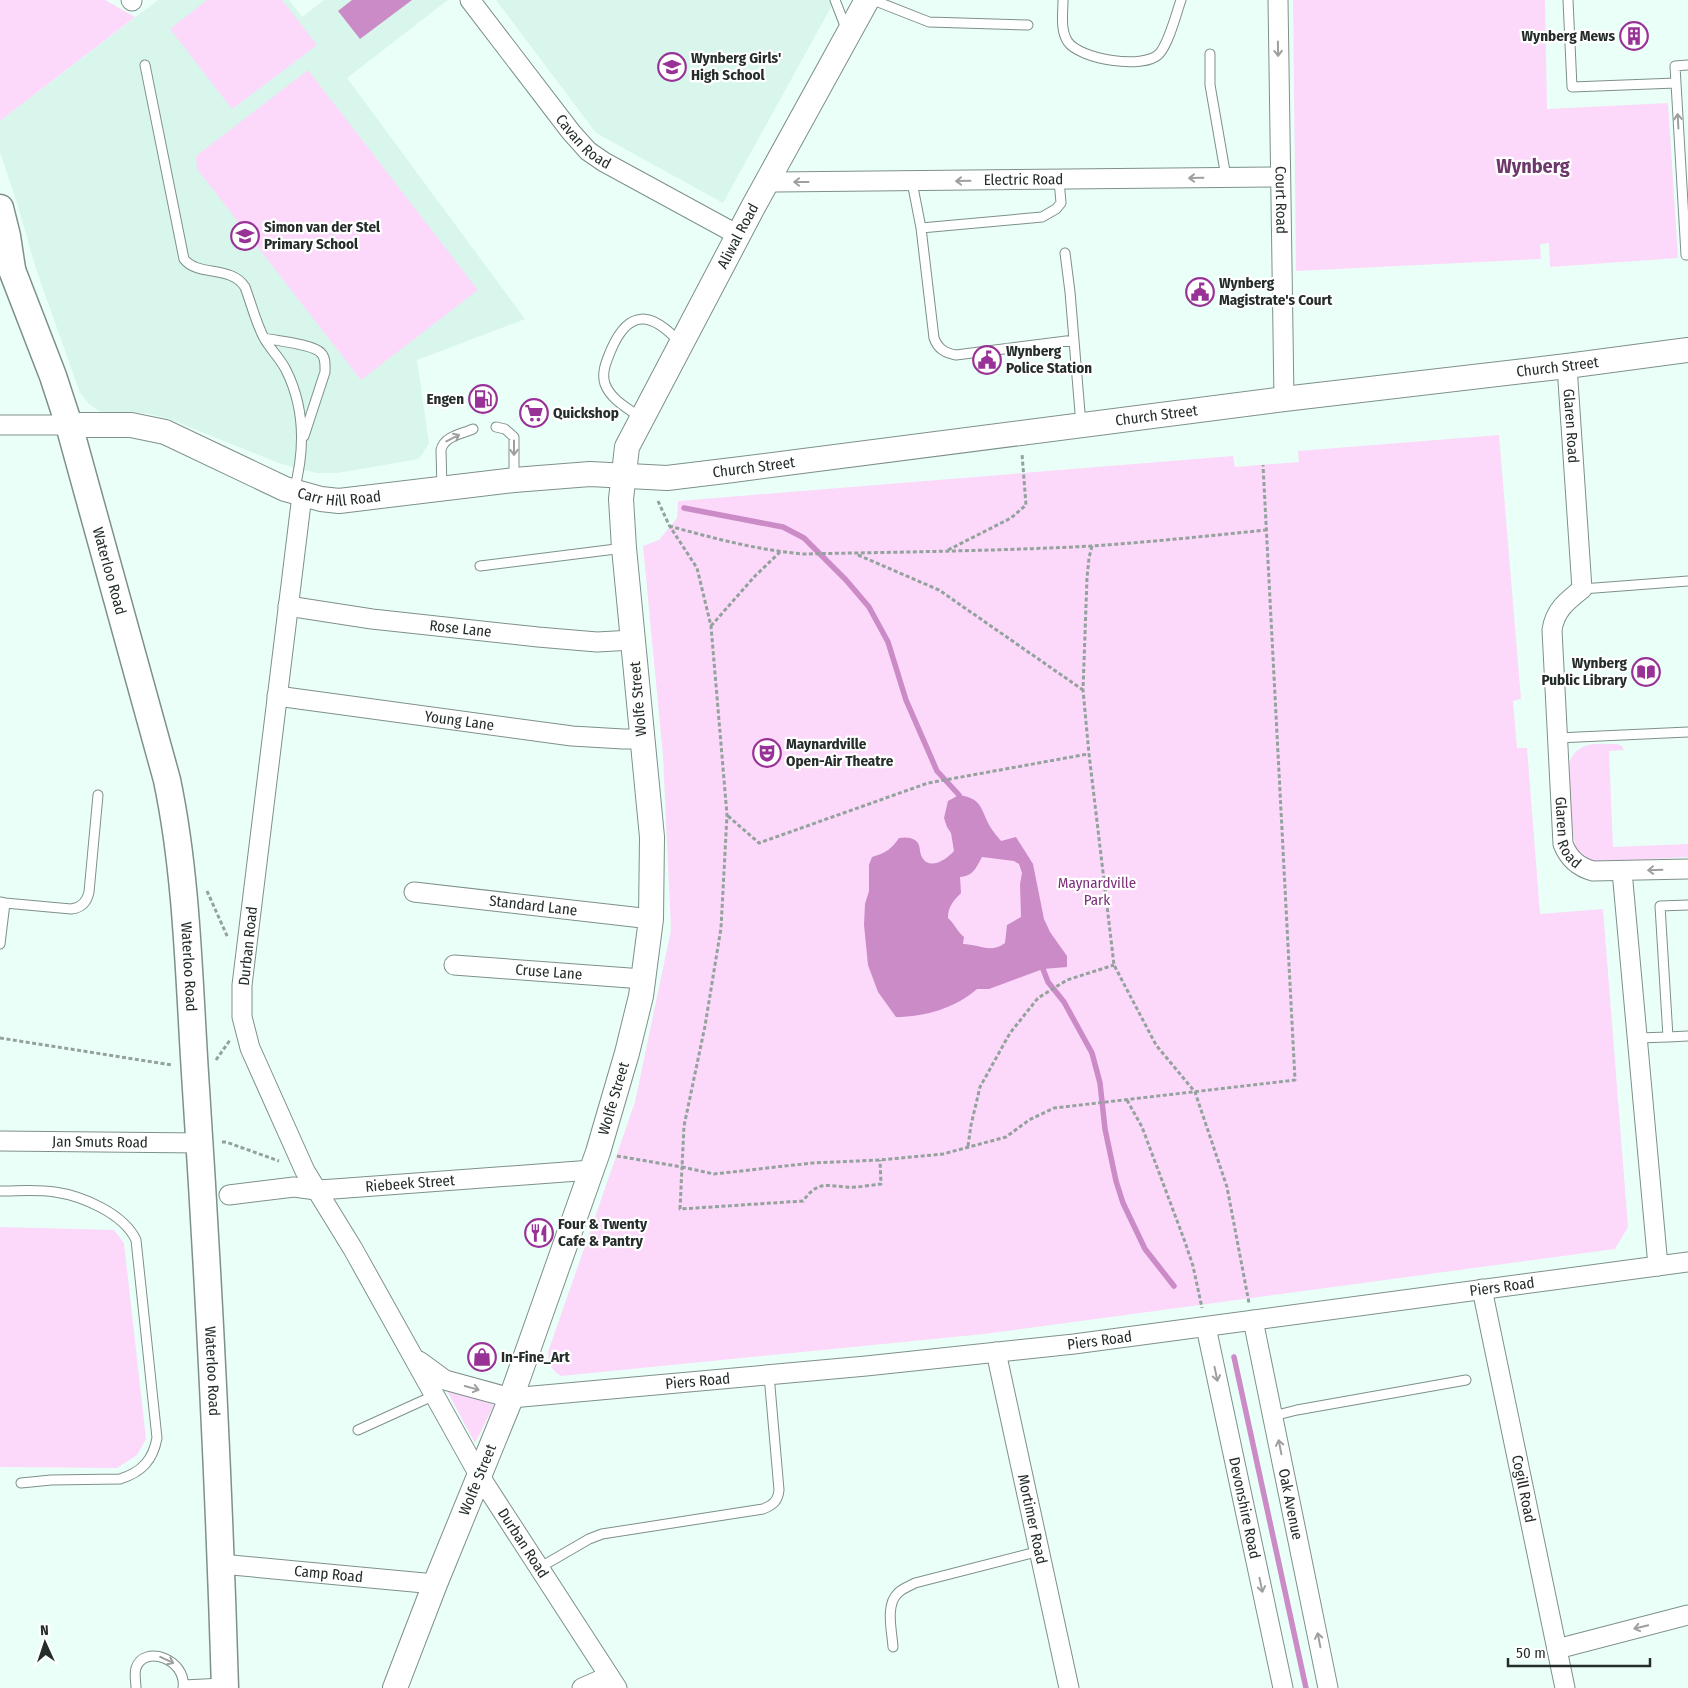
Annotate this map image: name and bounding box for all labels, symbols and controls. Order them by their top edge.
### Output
building icon: Wynberg Mews [1619,21,1649,51]
place label: Wynberg Mews [1521,27,1615,45]
one-way arrow [1273,40,1283,56]
place label: Wynberg Girls' High School [691,49,781,84]
school or university icon: Wynberg Girls' High School [657,52,687,82]
street label: Cavan Road [552,111,614,173]
one-way arrow [1674,114,1683,130]
district label: Wynberg [1496,154,1570,178]
street label: Court Road [1271,166,1291,234]
street label: Electric Road [984,170,1063,189]
one-way arrow [1188,173,1204,182]
one-way arrow [956,176,972,186]
one-way arrow [793,177,809,186]
street label: Aliwal Road [713,200,762,272]
place label: Simon van der Stel Primary School [264,218,381,253]
school or university icon: Simon van der Stel Primary School [230,221,260,251]
place label: Wynberg Magistrate's Court [1219,274,1333,309]
public building icon: Wynberg Magistrate's Court [1185,277,1215,307]
place label: Wynberg Police Station [1006,342,1092,377]
public building icon: Wynberg Police Station [972,345,1002,375]
street label: Church Street [1515,353,1600,381]
fuel station icon: Engen [468,384,498,414]
street label: Glaren Road [1560,388,1583,464]
place label: Engen [427,390,464,408]
supermarket icon: Quickshop [519,398,549,428]
street label: Church Street [1114,401,1199,430]
place label: Quickshop [553,404,619,422]
one-way arrow [445,433,460,442]
one-way arrow [509,439,519,455]
street label: Church Street [712,453,796,481]
street label: Carr Hill Road [295,484,382,510]
street label: Waterloo Road [89,525,130,617]
street label: Rose Lane [428,616,492,641]
place label: Wynberg Public Library [1541,654,1628,689]
library icon: Wynberg Public Library [1631,657,1661,687]
street label: Wolfe Street [626,661,650,737]
street label: Young Lane [423,707,495,734]
place label: Maynardville Open-Air Theatre [786,735,894,770]
theatre icon: Maynardville Open-Air Theatre [752,738,782,768]
street label: Glaren Road [1552,796,1585,872]
one-way arrow [1647,865,1663,874]
park label: Maynardville Park [1058,874,1136,909]
street label: Standard Lane [488,892,578,920]
street label: Durban Road [235,906,261,986]
street label: Waterloo Road [177,921,200,1012]
street label: Cruse Lane [515,961,583,983]
street label: Wolfe Street [594,1060,633,1137]
street label: Jan Smuts Road [52,1133,148,1151]
street label: Riebeek Street [365,1171,456,1196]
place label: Four & Twenty Cafe & Pantry [558,1215,648,1250]
restaurant icon: Four & Twenty Cafe & Pantry [524,1218,554,1248]
street label: Piers Road [1469,1274,1535,1300]
street label: Waterloo Road [201,1326,223,1416]
street label: Piers Road [1066,1327,1133,1354]
shop icon: In-Fine_Art [467,1342,497,1372]
place label: In-Fine_Art [501,1348,571,1366]
one-way arrow [1212,1366,1221,1382]
street label: Piers Road [664,1369,731,1393]
one-way arrow [464,1383,480,1393]
one-way arrow [1274,1439,1284,1455]
street label: Wolfe Street [455,1441,500,1518]
street label: Cogill Road [1508,1453,1539,1524]
street label: Devonshire Road [1225,1455,1264,1560]
street label: Oak Avenue [1275,1467,1307,1541]
street label: Mortimer Road [1014,1473,1051,1566]
street label: Durban Road [494,1505,552,1581]
street label: Camp Road [293,1562,364,1586]
one-way arrow [1257,1576,1266,1592]
north arrow [20,1618,70,1668]
text: N [40,1622,49,1639]
one-way arrow [1633,1623,1649,1633]
one-way arrow [1314,1633,1323,1649]
scale bar [1508,1636,1650,1668]
text: 50 m [1516,1644,1546,1662]
one-way arrow [159,1656,174,1666]

